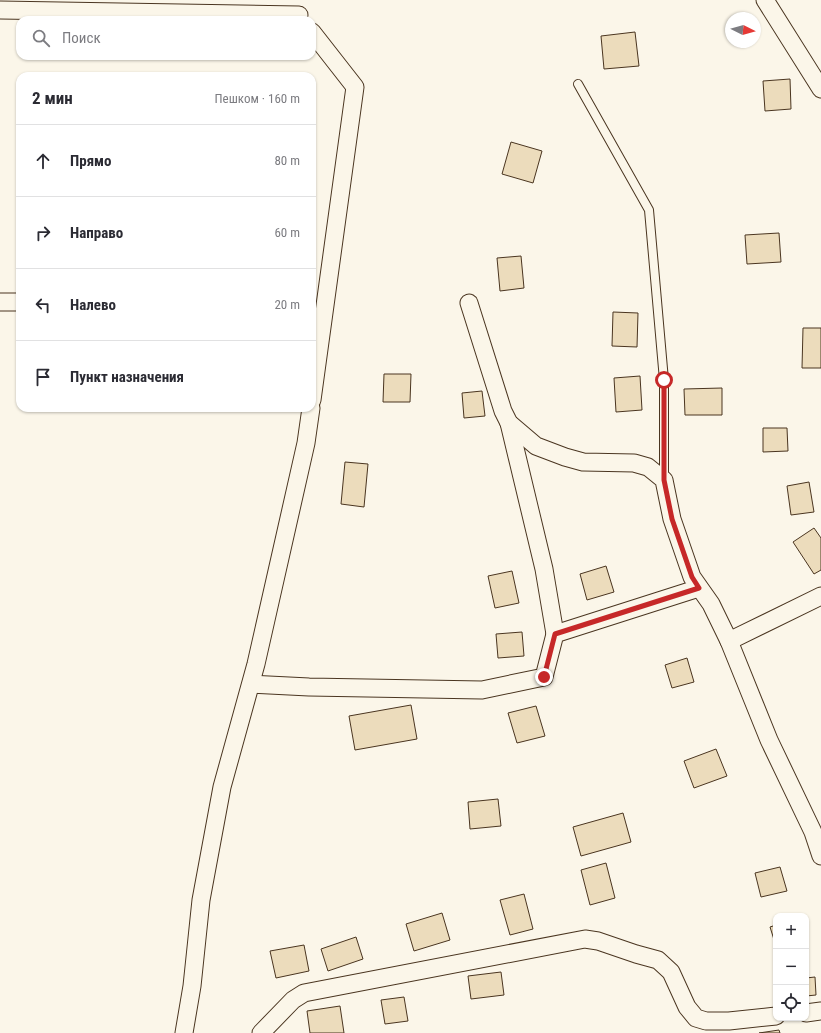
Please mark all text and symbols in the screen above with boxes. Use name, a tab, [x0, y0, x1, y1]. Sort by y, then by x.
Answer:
north arrow	[725, 12, 761, 48]
search box	[16, 16, 316, 60]
icon: search	[30, 27, 52, 49]
text: Поиск	[62, 29, 101, 47]
text: 2 мин	[32, 88, 73, 108]
text: Пешком · 160 m	[214, 91, 300, 106]
icon: ahead	[32, 150, 54, 172]
text: Прямо	[70, 152, 111, 170]
text: 80 m	[274, 153, 300, 168]
icon: right	[32, 222, 54, 244]
text: Направо	[70, 224, 123, 242]
text: 60 m	[274, 225, 300, 240]
icon: left	[32, 294, 54, 316]
text: Налево	[70, 296, 116, 314]
text: 20 m	[274, 297, 300, 312]
icon: arrive	[32, 366, 54, 388]
text: Пункт назначения	[70, 368, 184, 386]
route start	[655, 371, 673, 389]
route end	[535, 668, 553, 686]
map controls	[773, 913, 809, 1021]
button: +	[773, 913, 809, 949]
button: −	[773, 949, 809, 985]
button: locate	[773, 985, 809, 1021]

